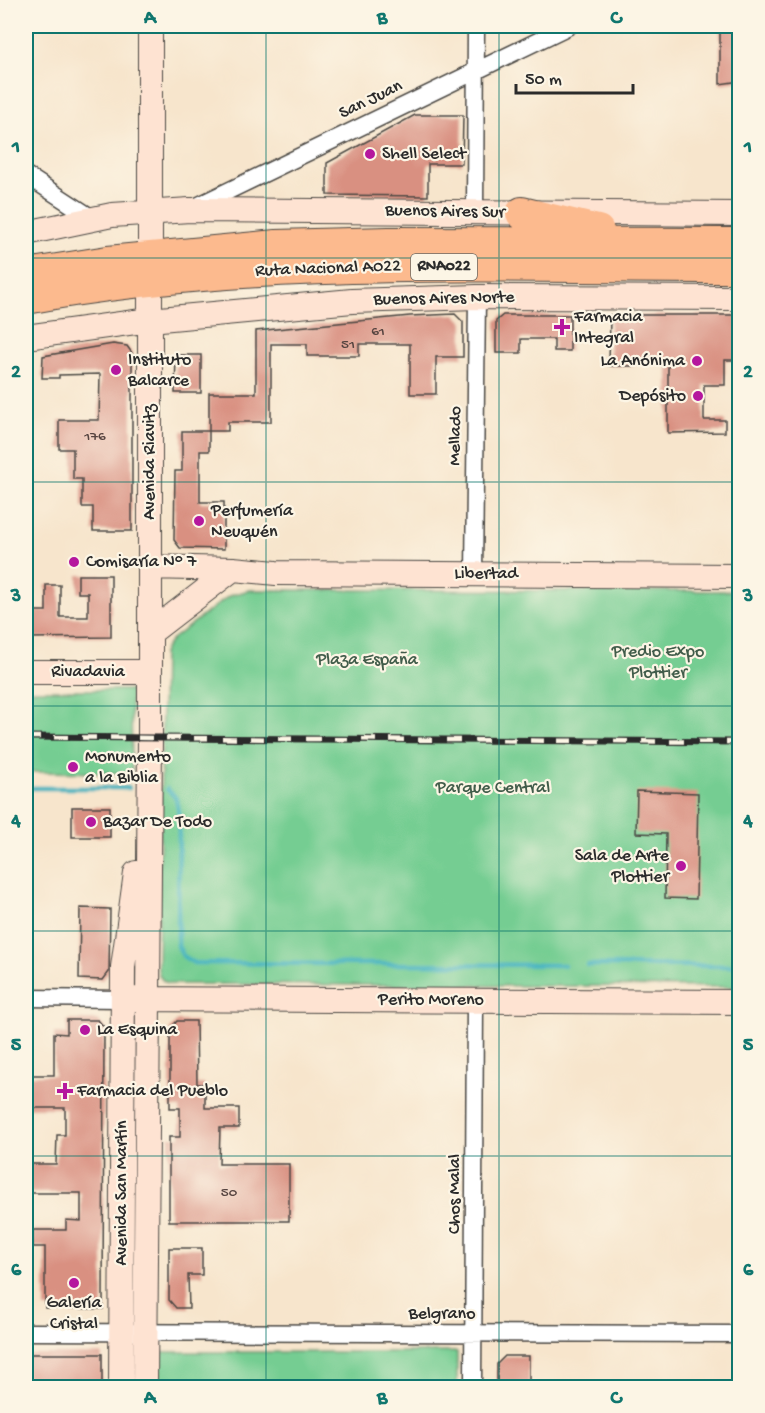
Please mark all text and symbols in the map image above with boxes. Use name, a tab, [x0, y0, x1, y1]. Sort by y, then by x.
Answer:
text: A	[143, 8, 158, 31]
text: B	[376, 8, 388, 31]
text: C	[610, 8, 624, 31]
scale bar	[516, 57, 633, 95]
text: 50 m	[525, 70, 562, 91]
street label: San Juan	[336, 76, 406, 124]
text: 1	[11, 137, 20, 160]
text: 1	[743, 137, 752, 160]
place label: Shell Select	[382, 144, 468, 165]
marker: Shell Select	[363, 147, 377, 161]
street label: Buenos Aires Sur	[384, 200, 507, 224]
road number: RNA022	[411, 254, 477, 280]
street label: Ruta Nacional A022	[255, 256, 401, 282]
street label: Buenos Aires Norte	[372, 287, 515, 311]
place label: Farmacia Integral	[573, 307, 643, 349]
marker: Farmacia Integral	[555, 320, 569, 334]
house number: 61	[371, 323, 385, 341]
house number: 51	[341, 336, 355, 354]
place label: Instituto Balcarce	[127, 350, 191, 392]
place label: La Anónima	[600, 351, 686, 372]
marker: La Anónima	[690, 354, 704, 368]
text: 2	[11, 362, 21, 385]
text: 2	[743, 362, 753, 385]
marker: Instituto Balcarce	[109, 363, 123, 377]
place label: Depósito	[619, 386, 686, 407]
marker: Depósito	[691, 389, 705, 403]
street label: Avenida Riavitz	[140, 403, 161, 520]
street label: Mellado	[445, 406, 467, 466]
house number: 176	[83, 428, 106, 446]
place label: Perfumería Neuquén	[210, 501, 294, 543]
marker: Perfumería Neuquén	[192, 514, 206, 528]
place label: Comisaría N° 7	[86, 552, 197, 573]
marker: Comisaría N° 7	[67, 555, 81, 569]
street label: Libertad	[454, 564, 519, 585]
text: 3	[10, 586, 21, 609]
text: 3	[742, 586, 753, 609]
park label: Predio Expo Plottier	[611, 642, 704, 684]
park label: Plaza España	[315, 650, 419, 671]
street label: Rivadavia	[51, 662, 126, 683]
place label: Monumento a la Biblia	[85, 747, 171, 789]
marker: Monumento a la Biblia	[66, 760, 80, 774]
park label: Parque Central	[435, 778, 550, 799]
text: 4	[10, 811, 21, 834]
text: 4	[742, 811, 753, 834]
place label: Bazar De Todo	[102, 812, 212, 833]
marker: Bazar De Todo	[84, 815, 98, 829]
place label: Sala de Arte Plottier	[575, 846, 671, 888]
marker: Sala de Arte Plottier	[674, 859, 688, 873]
street label: Perito Moreno	[377, 990, 484, 1011]
place label: La Esquina	[97, 1020, 178, 1041]
marker: La Esquina	[78, 1023, 92, 1037]
text: 5	[11, 1035, 22, 1058]
text: 5	[743, 1035, 754, 1058]
place label: Farmacia del Pueblo	[76, 1081, 228, 1102]
marker: Farmacia del Pueblo	[58, 1084, 72, 1098]
street label: Avenida San Martín	[112, 1120, 133, 1265]
street label: Chos Malal	[445, 1154, 466, 1234]
house number: 50	[221, 1184, 238, 1202]
text: 6	[11, 1260, 22, 1283]
text: 6	[743, 1260, 754, 1283]
marker: Galería Cristal	[67, 1276, 81, 1290]
place label: Galería Cristal	[47, 1293, 102, 1335]
street label: Belgrano	[408, 1304, 475, 1325]
text: A	[143, 1388, 158, 1411]
text: B	[376, 1388, 388, 1411]
text: C	[610, 1388, 624, 1411]

